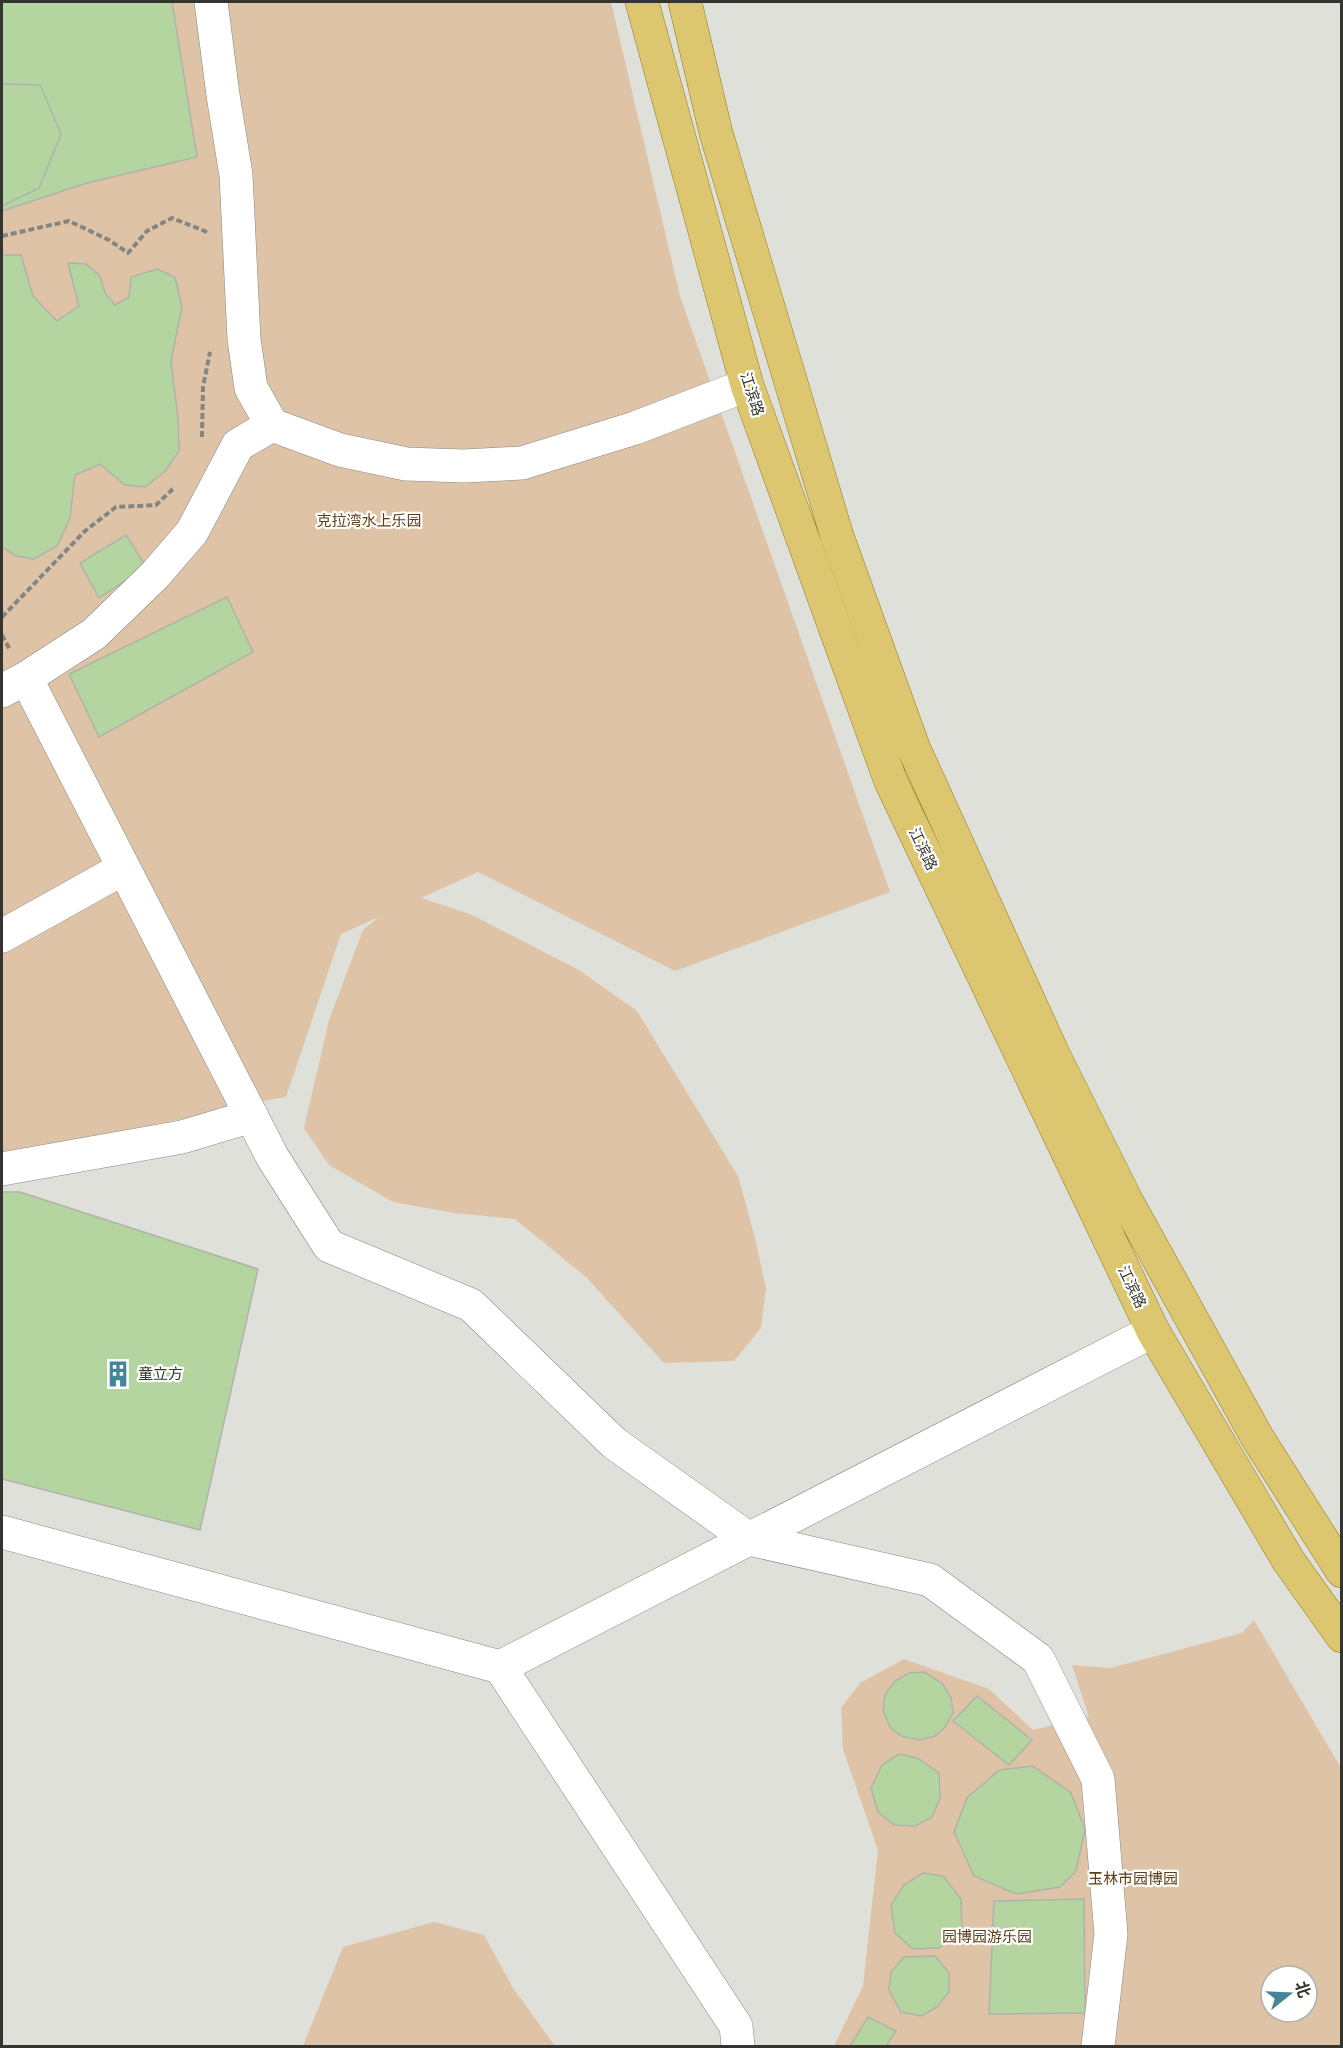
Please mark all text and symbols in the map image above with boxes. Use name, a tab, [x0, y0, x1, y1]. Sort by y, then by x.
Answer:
street label: 江滨路	[736, 370, 768, 418]
park label: 克拉湾水上乐园	[316, 512, 422, 530]
street label: 江滨路	[905, 825, 941, 873]
street label: 江滨路	[1114, 1263, 1150, 1311]
building icon: 童立方	[103, 1359, 133, 1389]
place label: 童立方	[138, 1365, 183, 1383]
park label: 玉林市园博园	[1088, 1870, 1178, 1888]
park label: 园博园游乐园	[942, 1928, 1032, 1946]
north arrow	[1259, 1964, 1319, 2024]
text: 北	[1291, 1979, 1314, 2000]

